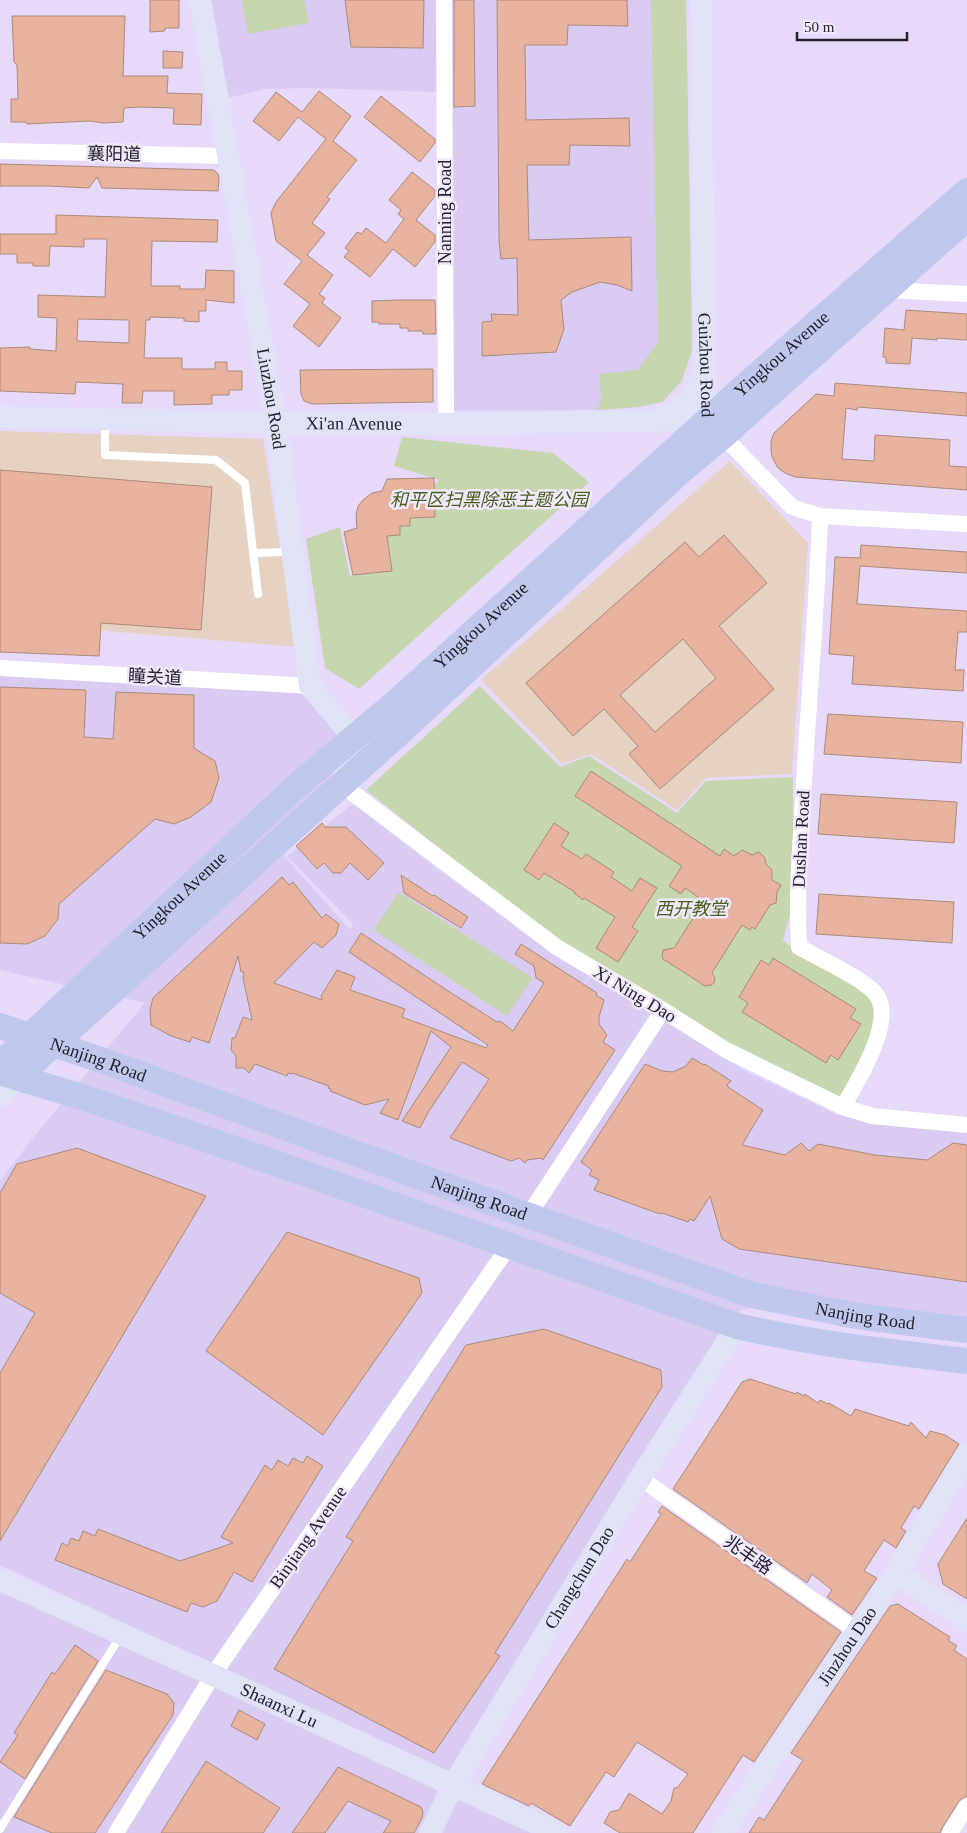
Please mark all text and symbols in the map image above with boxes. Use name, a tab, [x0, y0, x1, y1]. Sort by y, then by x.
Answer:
scale bar	[797, 10, 907, 42]
text: 50 m	[804, 19, 835, 35]
street label: 襄阳道	[87, 144, 141, 164]
street label: Nanning Road	[435, 160, 455, 264]
street label: Yingkou Avenue	[730, 307, 833, 401]
street label: Guizhou Road	[694, 312, 718, 418]
street label: Liuzhou Road	[253, 346, 289, 451]
street label: Xi'an Avenue	[306, 413, 402, 434]
park label: 和平区扫黑除恶主题公园	[390, 490, 591, 510]
street label: Yingkou Avenue	[430, 578, 532, 673]
street label: 瞳关道	[128, 666, 182, 688]
street label: Dushan Road	[788, 790, 814, 888]
street label: Yingkou Avenue	[129, 847, 230, 944]
park label: 西开教堂	[655, 899, 729, 919]
street label: Xi Ning Dao	[590, 961, 680, 1027]
street label: Nanjing Road	[48, 1034, 149, 1086]
street label: Nanjing Road	[428, 1172, 530, 1224]
street label: Nanjing Road	[814, 1298, 916, 1333]
street label: Binjiang Avenue	[265, 1482, 351, 1592]
street label: Changchun Dao	[540, 1523, 618, 1633]
street label: 兆丰路	[720, 1531, 776, 1579]
street label: Jinzhou Dao	[814, 1603, 881, 1689]
street label: Shaanxi Lu	[237, 1679, 321, 1732]

